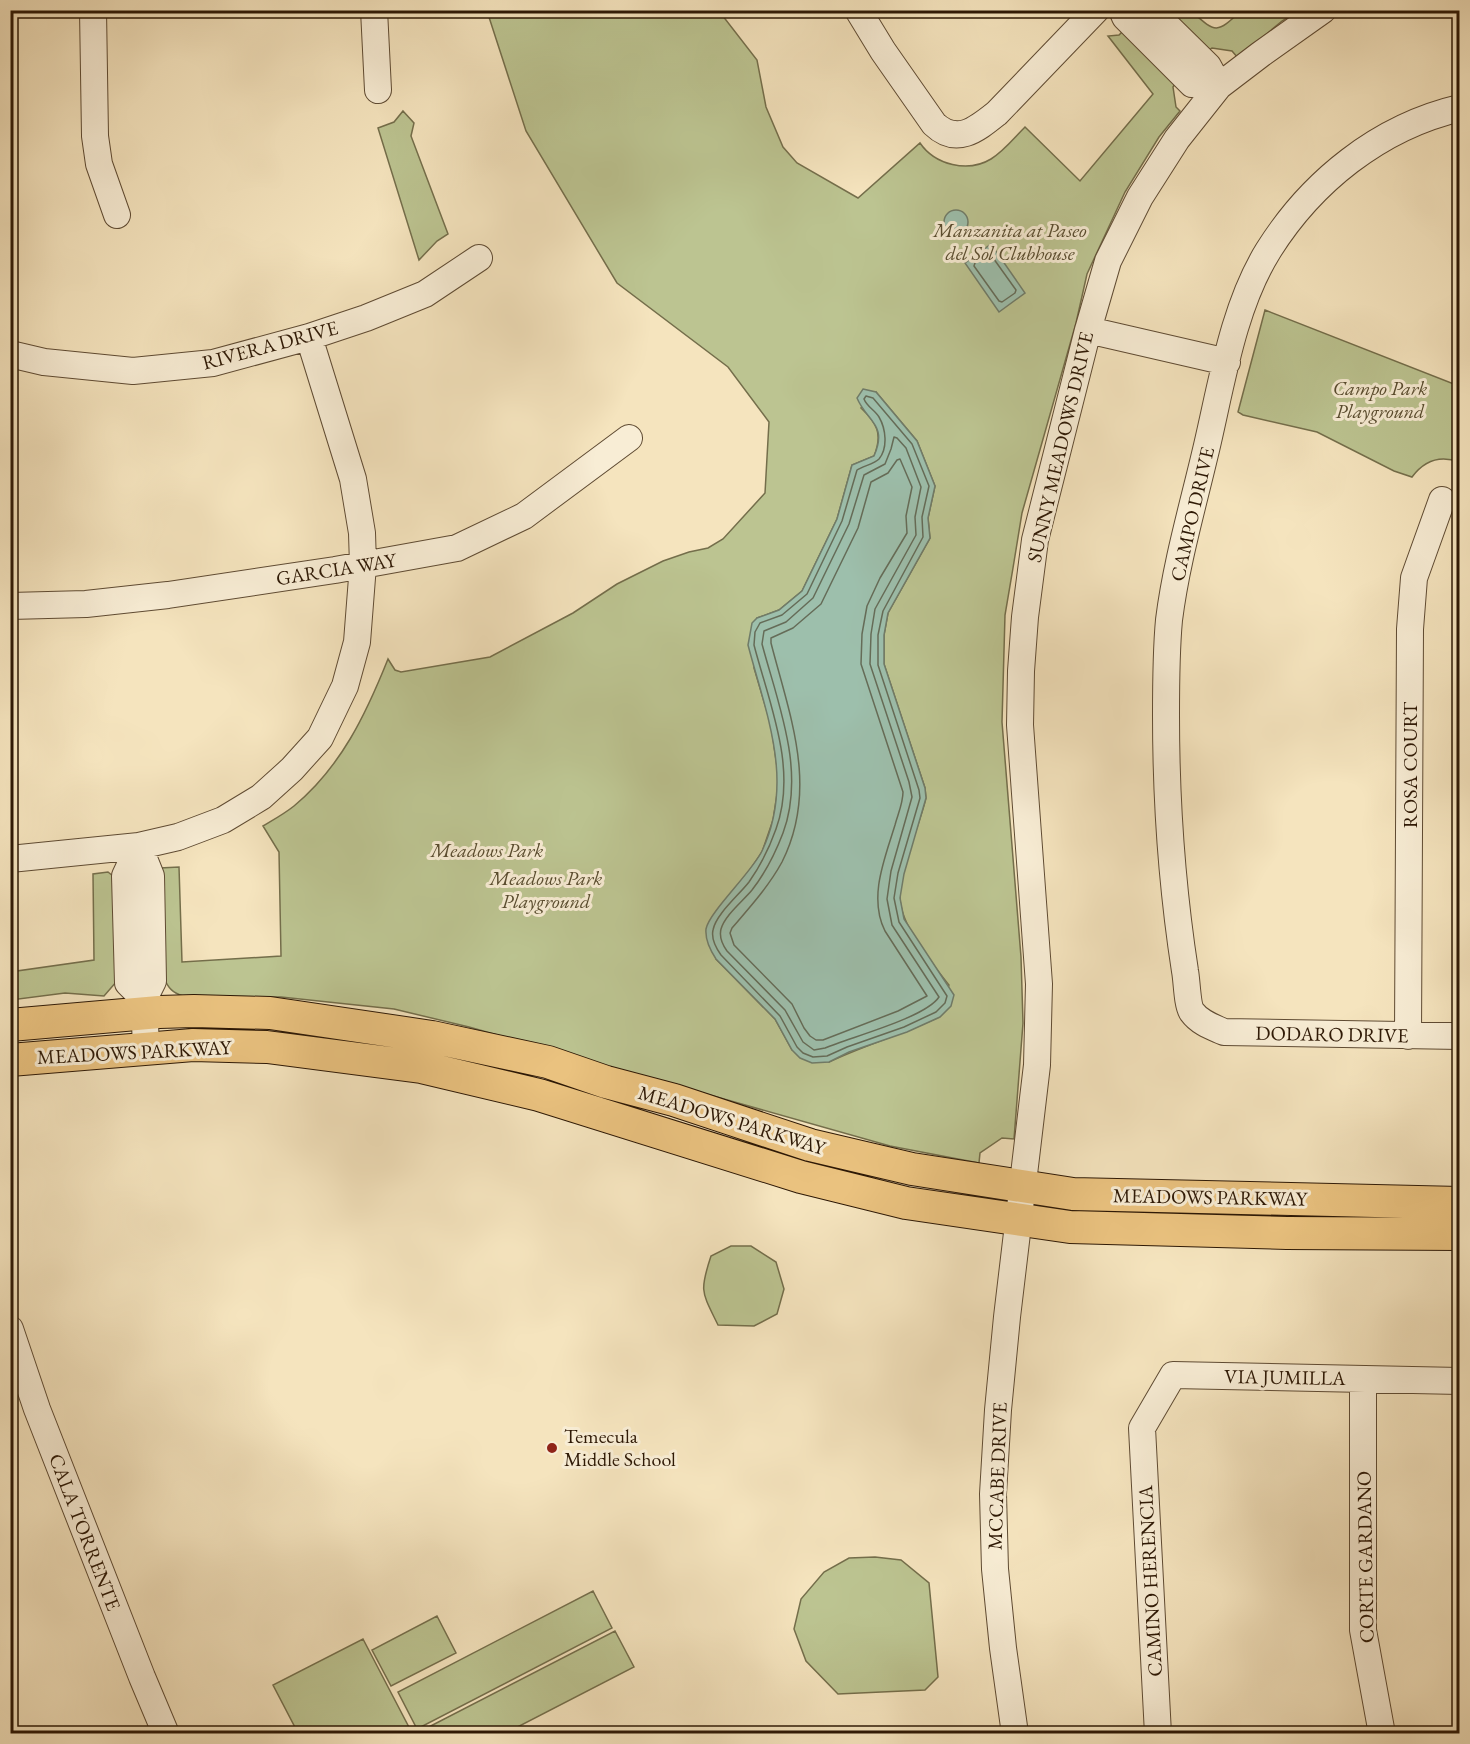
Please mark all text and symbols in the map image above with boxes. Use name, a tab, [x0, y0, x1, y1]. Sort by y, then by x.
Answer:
park label: Manzanita at Paseo del Sol Clubhouse	[932, 217, 1087, 266]
street label: RIVERA DRIVE	[199, 314, 341, 376]
street label: SUNNY MEADOWS DRIVE	[1021, 329, 1099, 565]
park label: Campo Park Playground	[1333, 375, 1427, 424]
street label: CAMPO DRIVE	[1164, 444, 1220, 584]
street label: GARCIA WAY	[274, 546, 399, 591]
street label: ROSA COURT	[1397, 701, 1423, 828]
park label: Meadows Park	[430, 837, 543, 863]
park label: Meadows Park Playground	[489, 865, 602, 914]
street label: DODARO DRIVE	[1255, 1020, 1409, 1048]
street label: MEADOWS PARKWAY	[36, 1034, 233, 1070]
street label: MEADOWS PARKWAY	[635, 1079, 830, 1161]
street label: MEADOWS PARKWAY	[1113, 1182, 1309, 1212]
street label: VIA JUMILLA	[1224, 1363, 1346, 1391]
street label: MCCABE DRIVE	[981, 1402, 1013, 1550]
place label: Temecula Middle School	[564, 1423, 676, 1472]
marker: Temecula Middle School	[545, 1441, 559, 1455]
street label: CALA TORRENTE	[43, 1450, 127, 1614]
street label: CORTE GARDANO	[1350, 1471, 1380, 1643]
street label: CAMINO HERENCIA	[1132, 1484, 1168, 1677]

